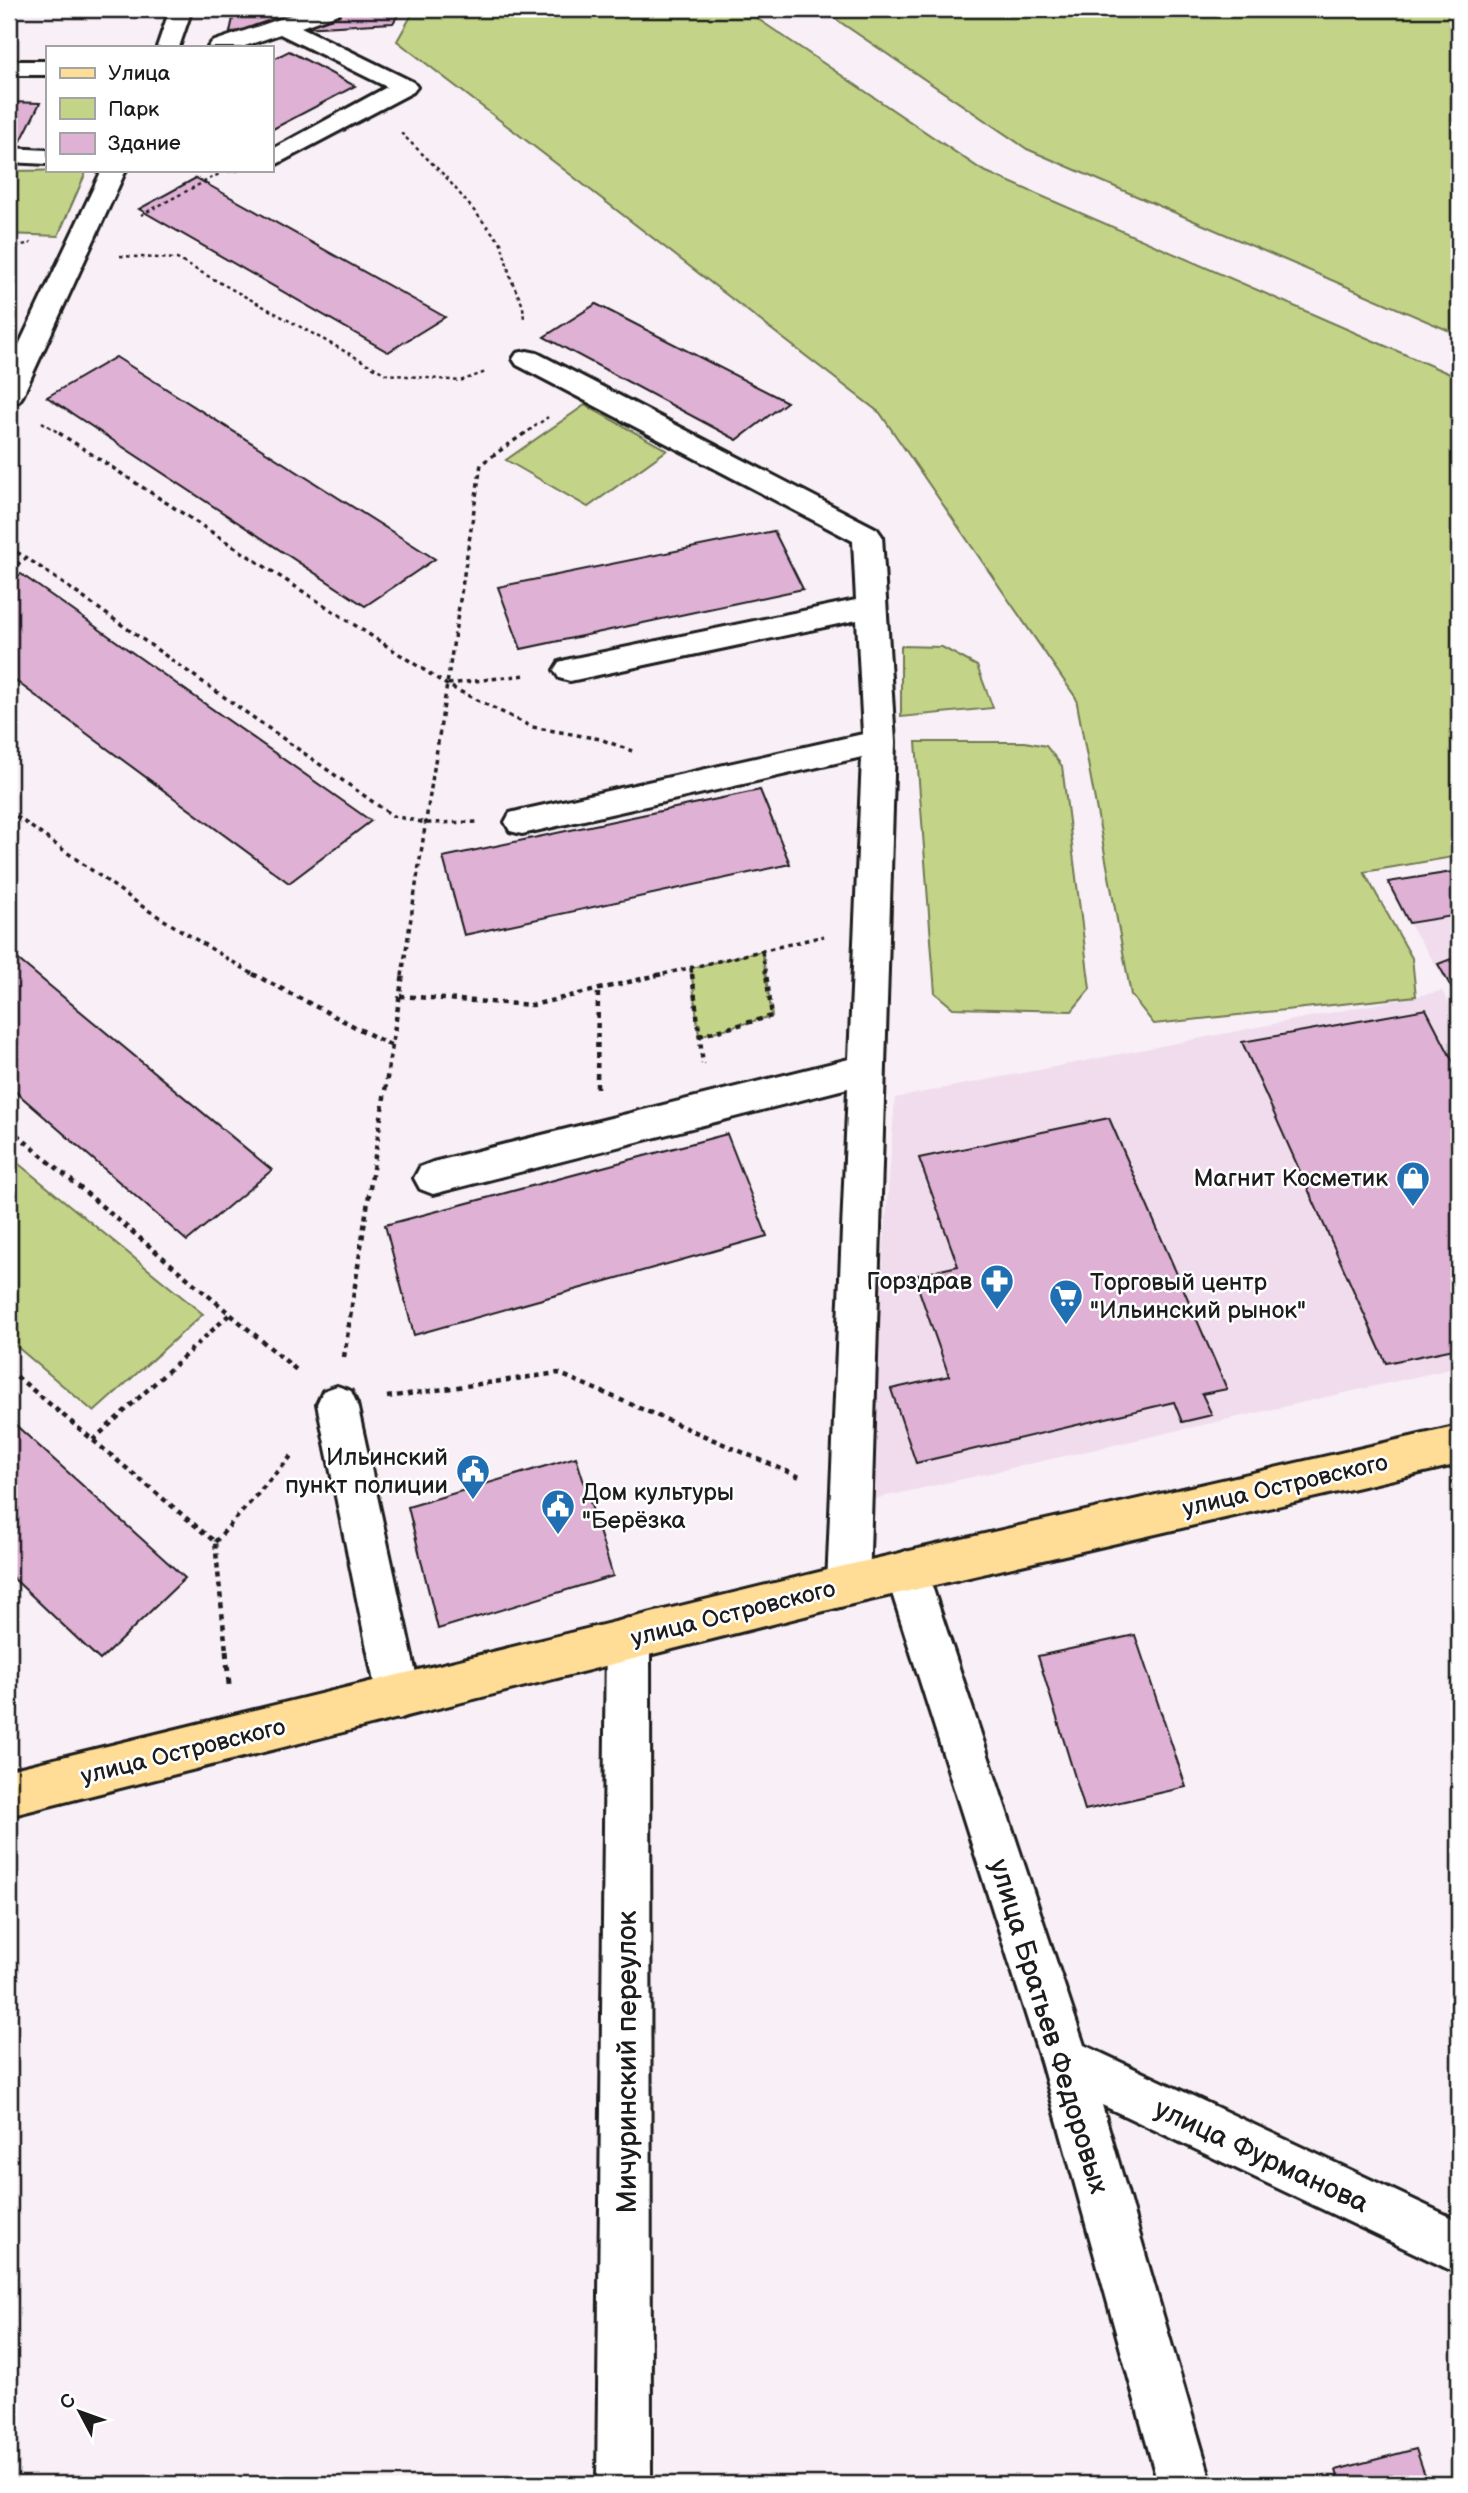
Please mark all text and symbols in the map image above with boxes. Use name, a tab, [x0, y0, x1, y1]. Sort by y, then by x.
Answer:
legend	[46, 46, 273, 172]
text: Улица	[108, 61, 171, 86]
text: Парк	[108, 97, 159, 122]
text: Здание	[108, 131, 181, 156]
shop icon: Магнит Косметик	[1394, 1159, 1432, 1208]
place label: Магнит Косметик	[1193, 1164, 1388, 1193]
pharmacy icon: Горздрав	[978, 1262, 1016, 1311]
place label: Горздрав	[867, 1267, 972, 1296]
place label: Торговый центр "Ильинский рынок"	[1090, 1268, 1306, 1325]
supermarket icon: Торговый центр "Ильинский рынок"	[1047, 1277, 1085, 1326]
place label: Ильинский пункт полиции	[285, 1443, 448, 1500]
street label: улица Островского	[1180, 1448, 1391, 1523]
public building icon: Ильинский пункт полиции	[454, 1452, 492, 1501]
place label: Дом культуры "Берёзка	[582, 1478, 734, 1535]
public building icon: Дом культуры "Берёзка	[539, 1487, 577, 1536]
street label: улица Островского	[628, 1574, 838, 1653]
street label: улица Островского	[78, 1712, 288, 1791]
street label: улица Братьев Федоровых	[982, 1855, 1115, 2198]
street label: Мичуринский переулок	[611, 1910, 644, 2214]
street label: улица Фурманова	[1149, 2092, 1374, 2221]
north arrow	[46, 2378, 116, 2448]
text: С	[55, 2389, 81, 2414]

